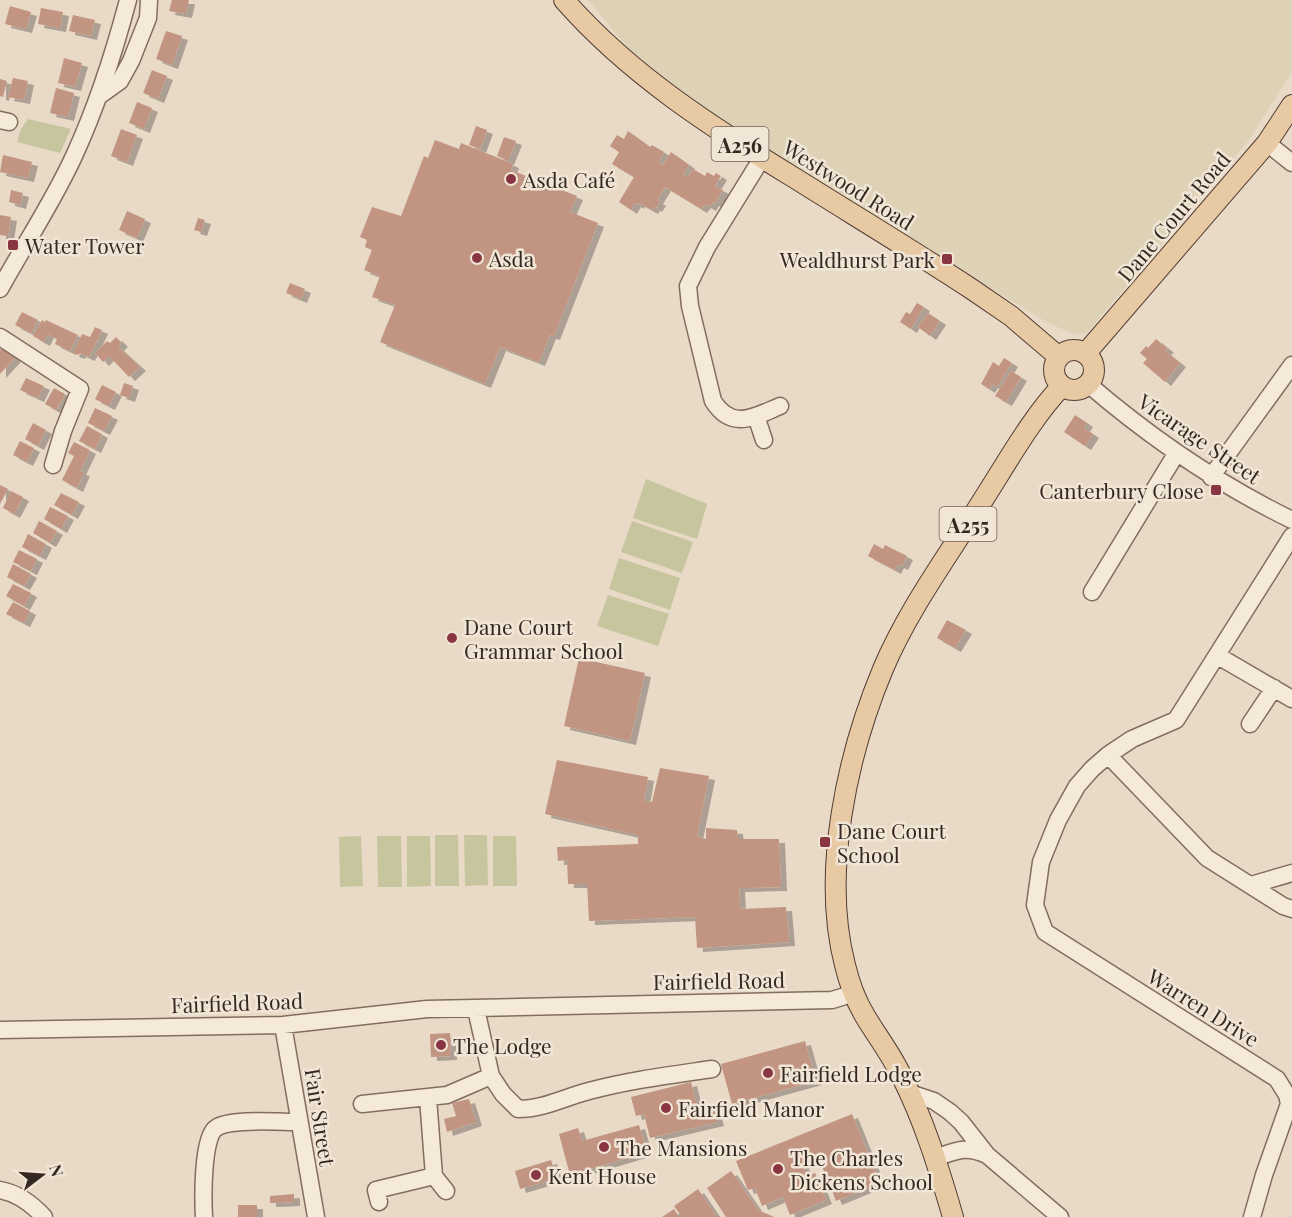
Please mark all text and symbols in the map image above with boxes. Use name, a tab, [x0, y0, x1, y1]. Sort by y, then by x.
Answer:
road number: A256	[712, 127, 768, 161]
street label: Westwood Road	[777, 132, 920, 235]
street label: Dane Court Road	[1110, 145, 1236, 287]
place label: Asda Café	[522, 165, 615, 193]
marker: Asda Café	[504, 172, 518, 186]
place label: Water Tower	[24, 231, 145, 259]
marker: Water Tower	[6, 238, 20, 252]
place label: Asda	[488, 244, 535, 272]
place label: Wealdhurst Park	[779, 245, 935, 273]
marker: Asda	[470, 251, 484, 265]
marker: Wealdhurst Park	[940, 252, 954, 266]
street label: Vicarage Street	[1132, 386, 1267, 490]
place label: Canterbury Close	[1039, 476, 1204, 504]
marker: Canterbury Close	[1209, 483, 1223, 497]
road number: A255	[940, 507, 996, 541]
place label: Dane Court Grammar School	[464, 612, 623, 664]
marker: Dane Court Grammar School	[445, 631, 459, 645]
place label: Dane Court School	[837, 816, 946, 868]
marker: Dane Court School	[818, 835, 832, 849]
street label: Warren Drive	[1142, 961, 1265, 1052]
street label: Fairfield Road	[653, 965, 785, 995]
street label: Fairfield Road	[170, 986, 304, 1018]
place label: The Lodge	[453, 1031, 552, 1059]
marker: The Lodge	[434, 1038, 448, 1052]
place label: Fairfield Lodge	[780, 1059, 922, 1087]
street label: Fair Street	[299, 1066, 343, 1169]
marker: Fairfield Lodge	[761, 1066, 775, 1080]
place label: Fairfield Manor	[678, 1094, 825, 1122]
marker: Fairfield Manor	[659, 1101, 673, 1115]
place label: The Mansions	[616, 1133, 747, 1161]
marker: The Mansions	[597, 1140, 611, 1154]
place label: The Charles Dickens School	[790, 1143, 933, 1195]
north arrow	[12, 1145, 72, 1205]
place label: Kent House	[548, 1161, 656, 1189]
text: N	[45, 1162, 69, 1179]
marker: The Charles Dickens School	[771, 1162, 785, 1176]
marker: Kent House	[529, 1168, 543, 1182]

